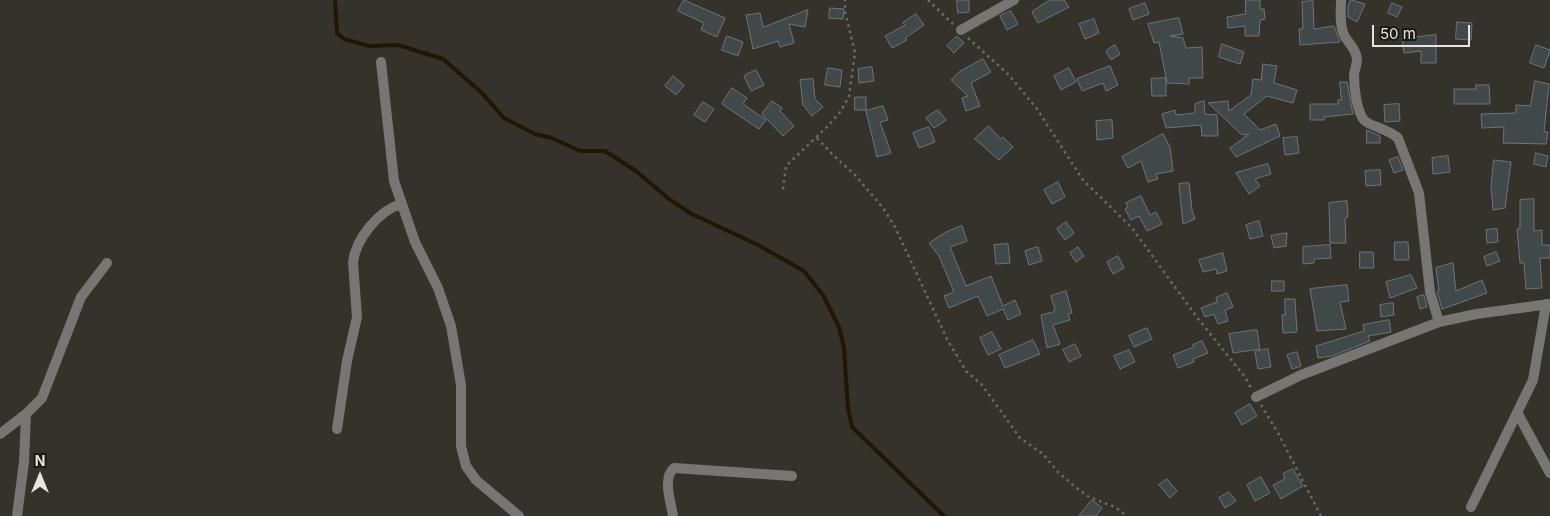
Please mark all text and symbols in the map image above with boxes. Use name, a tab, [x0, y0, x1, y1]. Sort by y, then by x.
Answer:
scale bar	[1375, 15, 1472, 47]
text: 50 m	[1380, 24, 1416, 43]
north arrow	[15, 451, 65, 501]
text: N	[35, 452, 45, 469]

